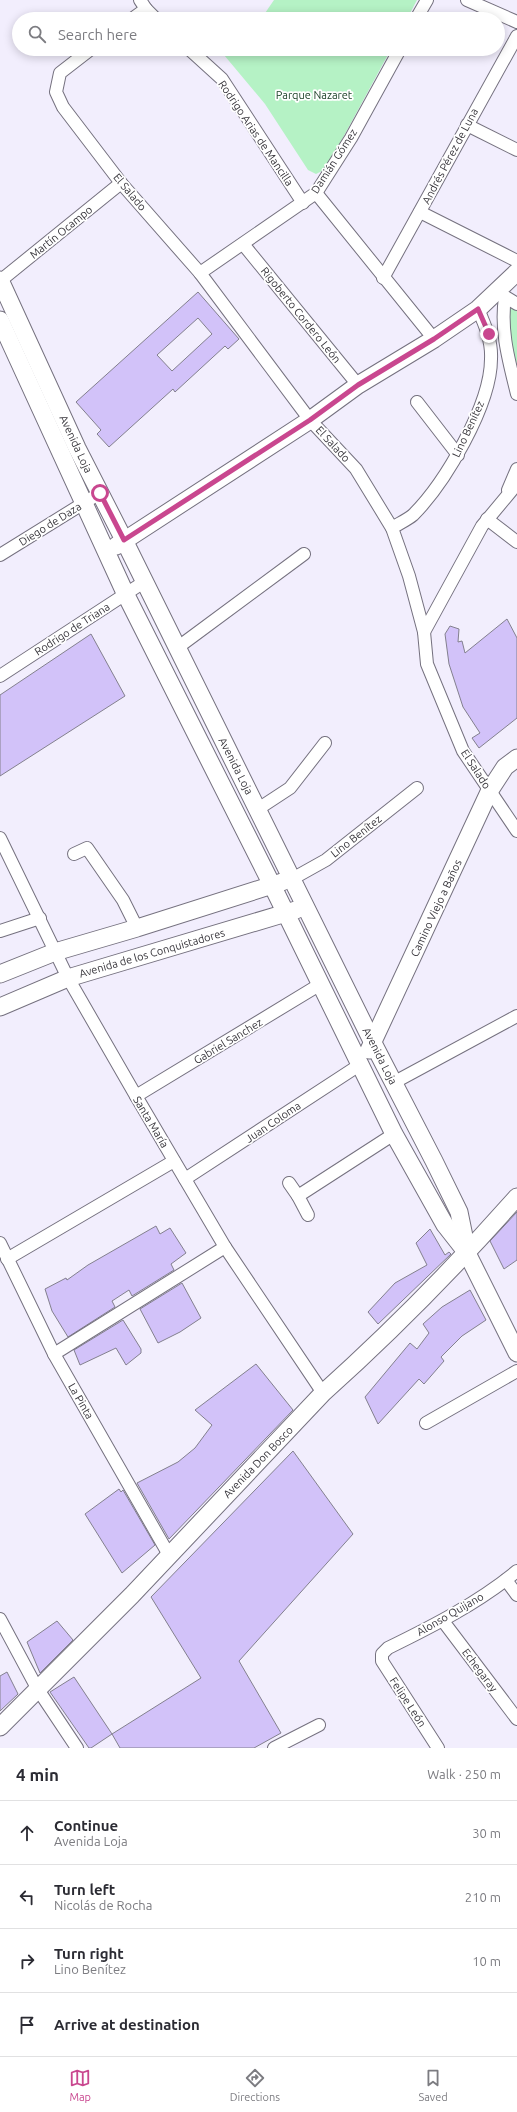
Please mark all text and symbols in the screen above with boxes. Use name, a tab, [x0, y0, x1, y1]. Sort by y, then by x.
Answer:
search box	[12, 12, 505, 56]
icon: search	[26, 23, 48, 45]
text: Search here	[58, 26, 137, 43]
street label: Rodrigo Arias de Mancilla	[216, 78, 296, 188]
park label: Parque Nazaret	[276, 89, 353, 101]
street label: Andrés Pérez de Luna	[420, 106, 480, 206]
street label: Damián Gómez	[309, 127, 359, 195]
street label: El Salado	[111, 171, 149, 213]
street label: Martín Ocampo	[27, 203, 95, 261]
street label: Rigoberto Cordero León	[259, 265, 343, 365]
route end	[480, 325, 498, 343]
street label: Lino Benítez	[450, 399, 486, 459]
street label: Avenida Loja	[57, 413, 95, 475]
street label: El Salado	[313, 424, 353, 464]
route start	[91, 484, 109, 502]
street label: Diego de Daza	[17, 500, 83, 548]
street label: Rodrigo de Triana	[32, 600, 112, 658]
street label: Avenida Loja	[216, 735, 256, 797]
street label: El Salado	[459, 747, 493, 791]
street label: Lino Benítez	[328, 813, 384, 859]
street label: Camino Viejo a Baños	[408, 857, 464, 958]
street label: Avenida de los Conquistadores	[78, 926, 226, 980]
street label: Gabriel Sanchez	[192, 1016, 264, 1066]
street label: Avenida Loja	[360, 1025, 400, 1087]
street label: Santa María	[131, 1094, 171, 1150]
street label: Juan Coloma	[243, 1099, 303, 1145]
street label: La Pinta	[66, 1381, 96, 1421]
street label: Avenida Don Bosco	[221, 1424, 295, 1500]
street label: Alonso Quijano	[415, 1590, 485, 1638]
street label: Echegaray	[460, 1646, 500, 1694]
street label: Felipe León	[387, 1675, 429, 1729]
text: 4 min	[16, 1765, 59, 1784]
text: Walk · 250 m	[427, 1767, 501, 1781]
text: Continue	[54, 1817, 118, 1834]
icon: ahead	[16, 1822, 38, 1844]
text: 30 m	[472, 1826, 501, 1840]
text: Avenida Loja	[54, 1834, 128, 1848]
text: Turn left	[54, 1881, 115, 1898]
icon: left	[16, 1886, 38, 1908]
text: 210 m	[465, 1890, 501, 1904]
text: Nicolás de Rocha	[54, 1898, 152, 1912]
text: Turn right	[54, 1945, 124, 1962]
icon: right	[16, 1950, 38, 1972]
text: 10 m	[472, 1954, 501, 1968]
text: Lino Benítez	[54, 1962, 126, 1976]
icon: arrive	[16, 2014, 38, 2036]
text: Arrive at destination	[54, 2016, 200, 2033]
tab: Map	[69, 2067, 91, 2103]
tab: Directions	[230, 2067, 280, 2103]
tab: Saved	[418, 2067, 448, 2103]

